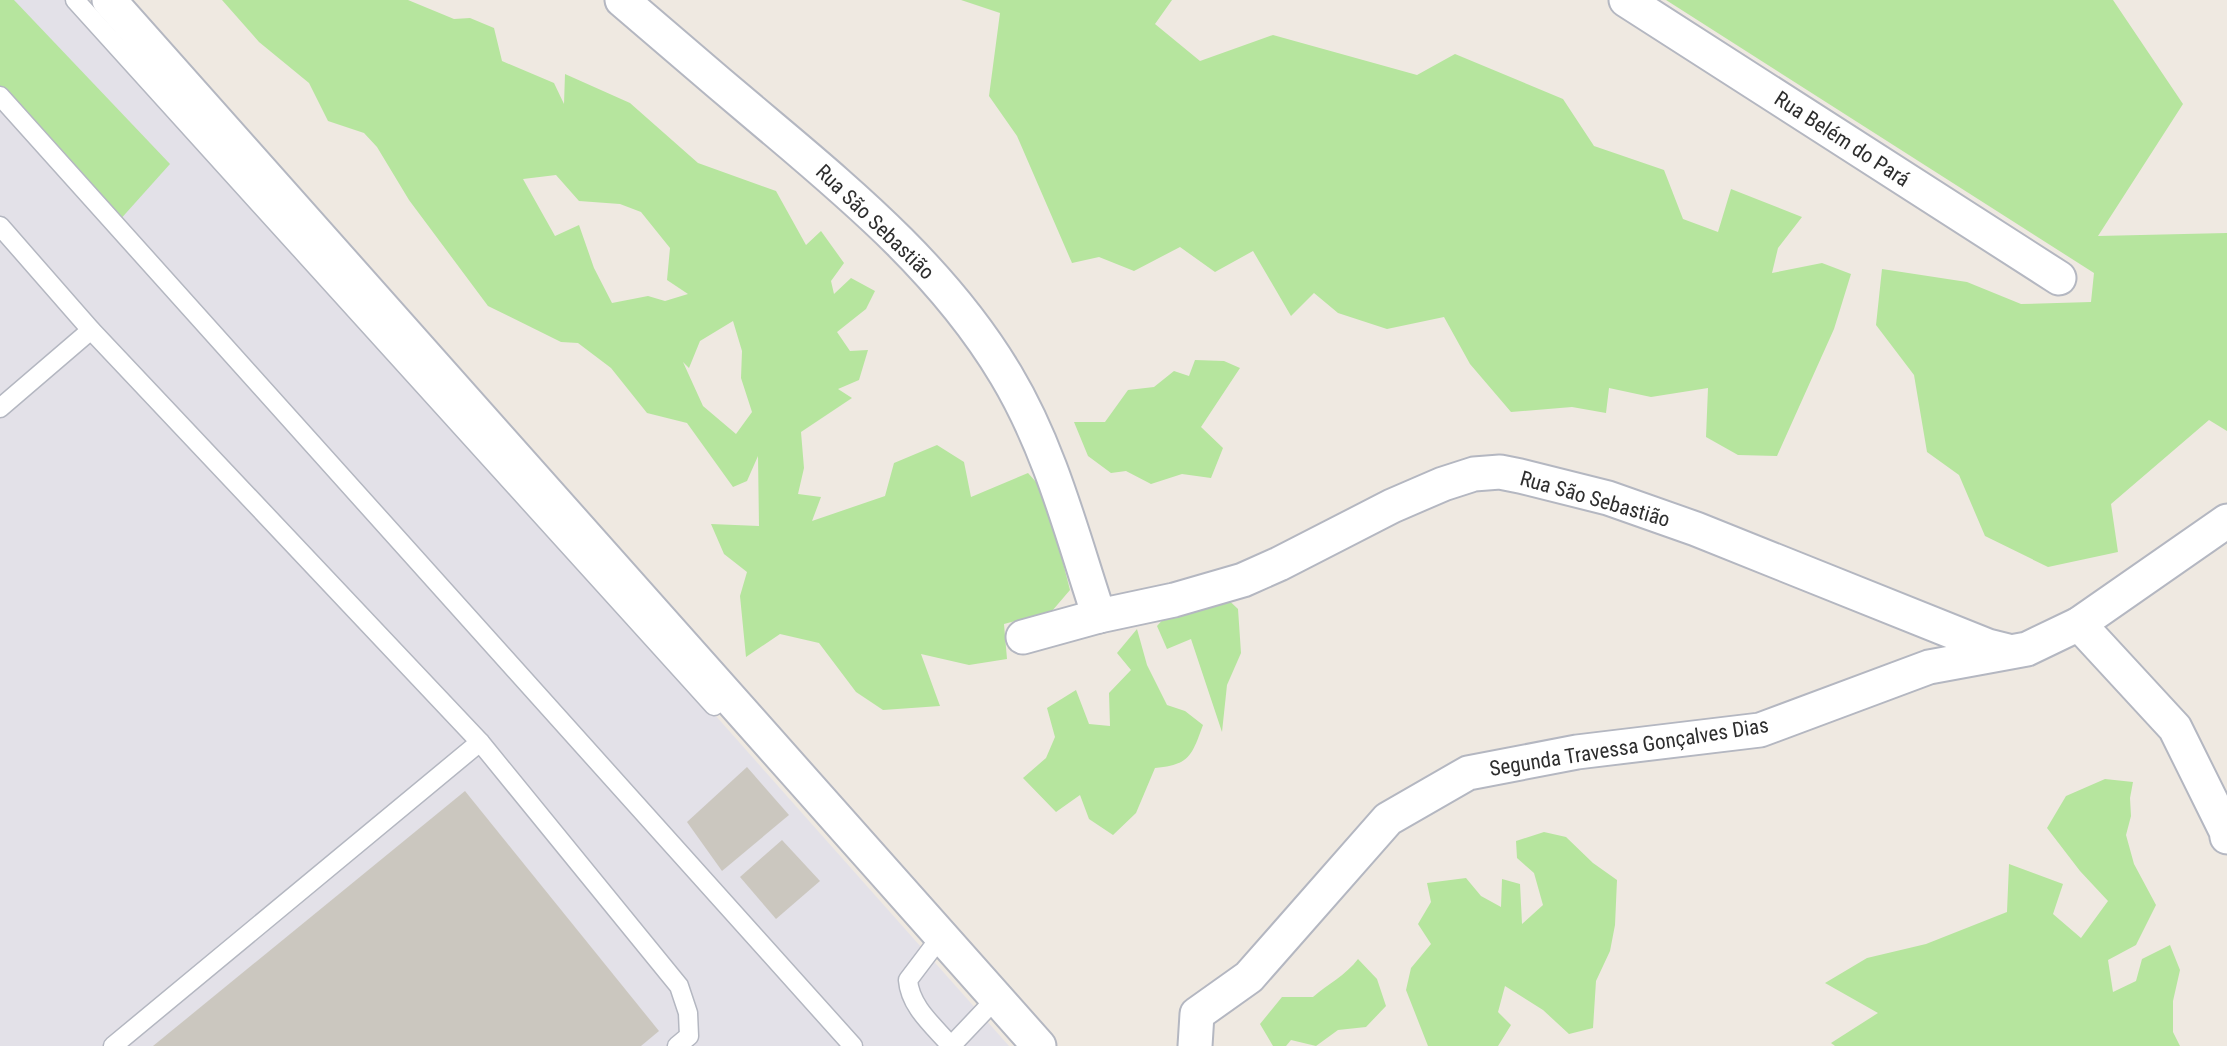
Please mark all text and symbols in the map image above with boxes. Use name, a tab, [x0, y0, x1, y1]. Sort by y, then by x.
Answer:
street label: Rua Belém do Pará	[1770, 86, 1914, 192]
street label: Rua São Sebastião	[811, 160, 939, 284]
street label: Rua São Sebastião	[1517, 466, 1673, 532]
street label: Segunda Travessa Gonçalves Dias	[1488, 713, 1770, 781]

